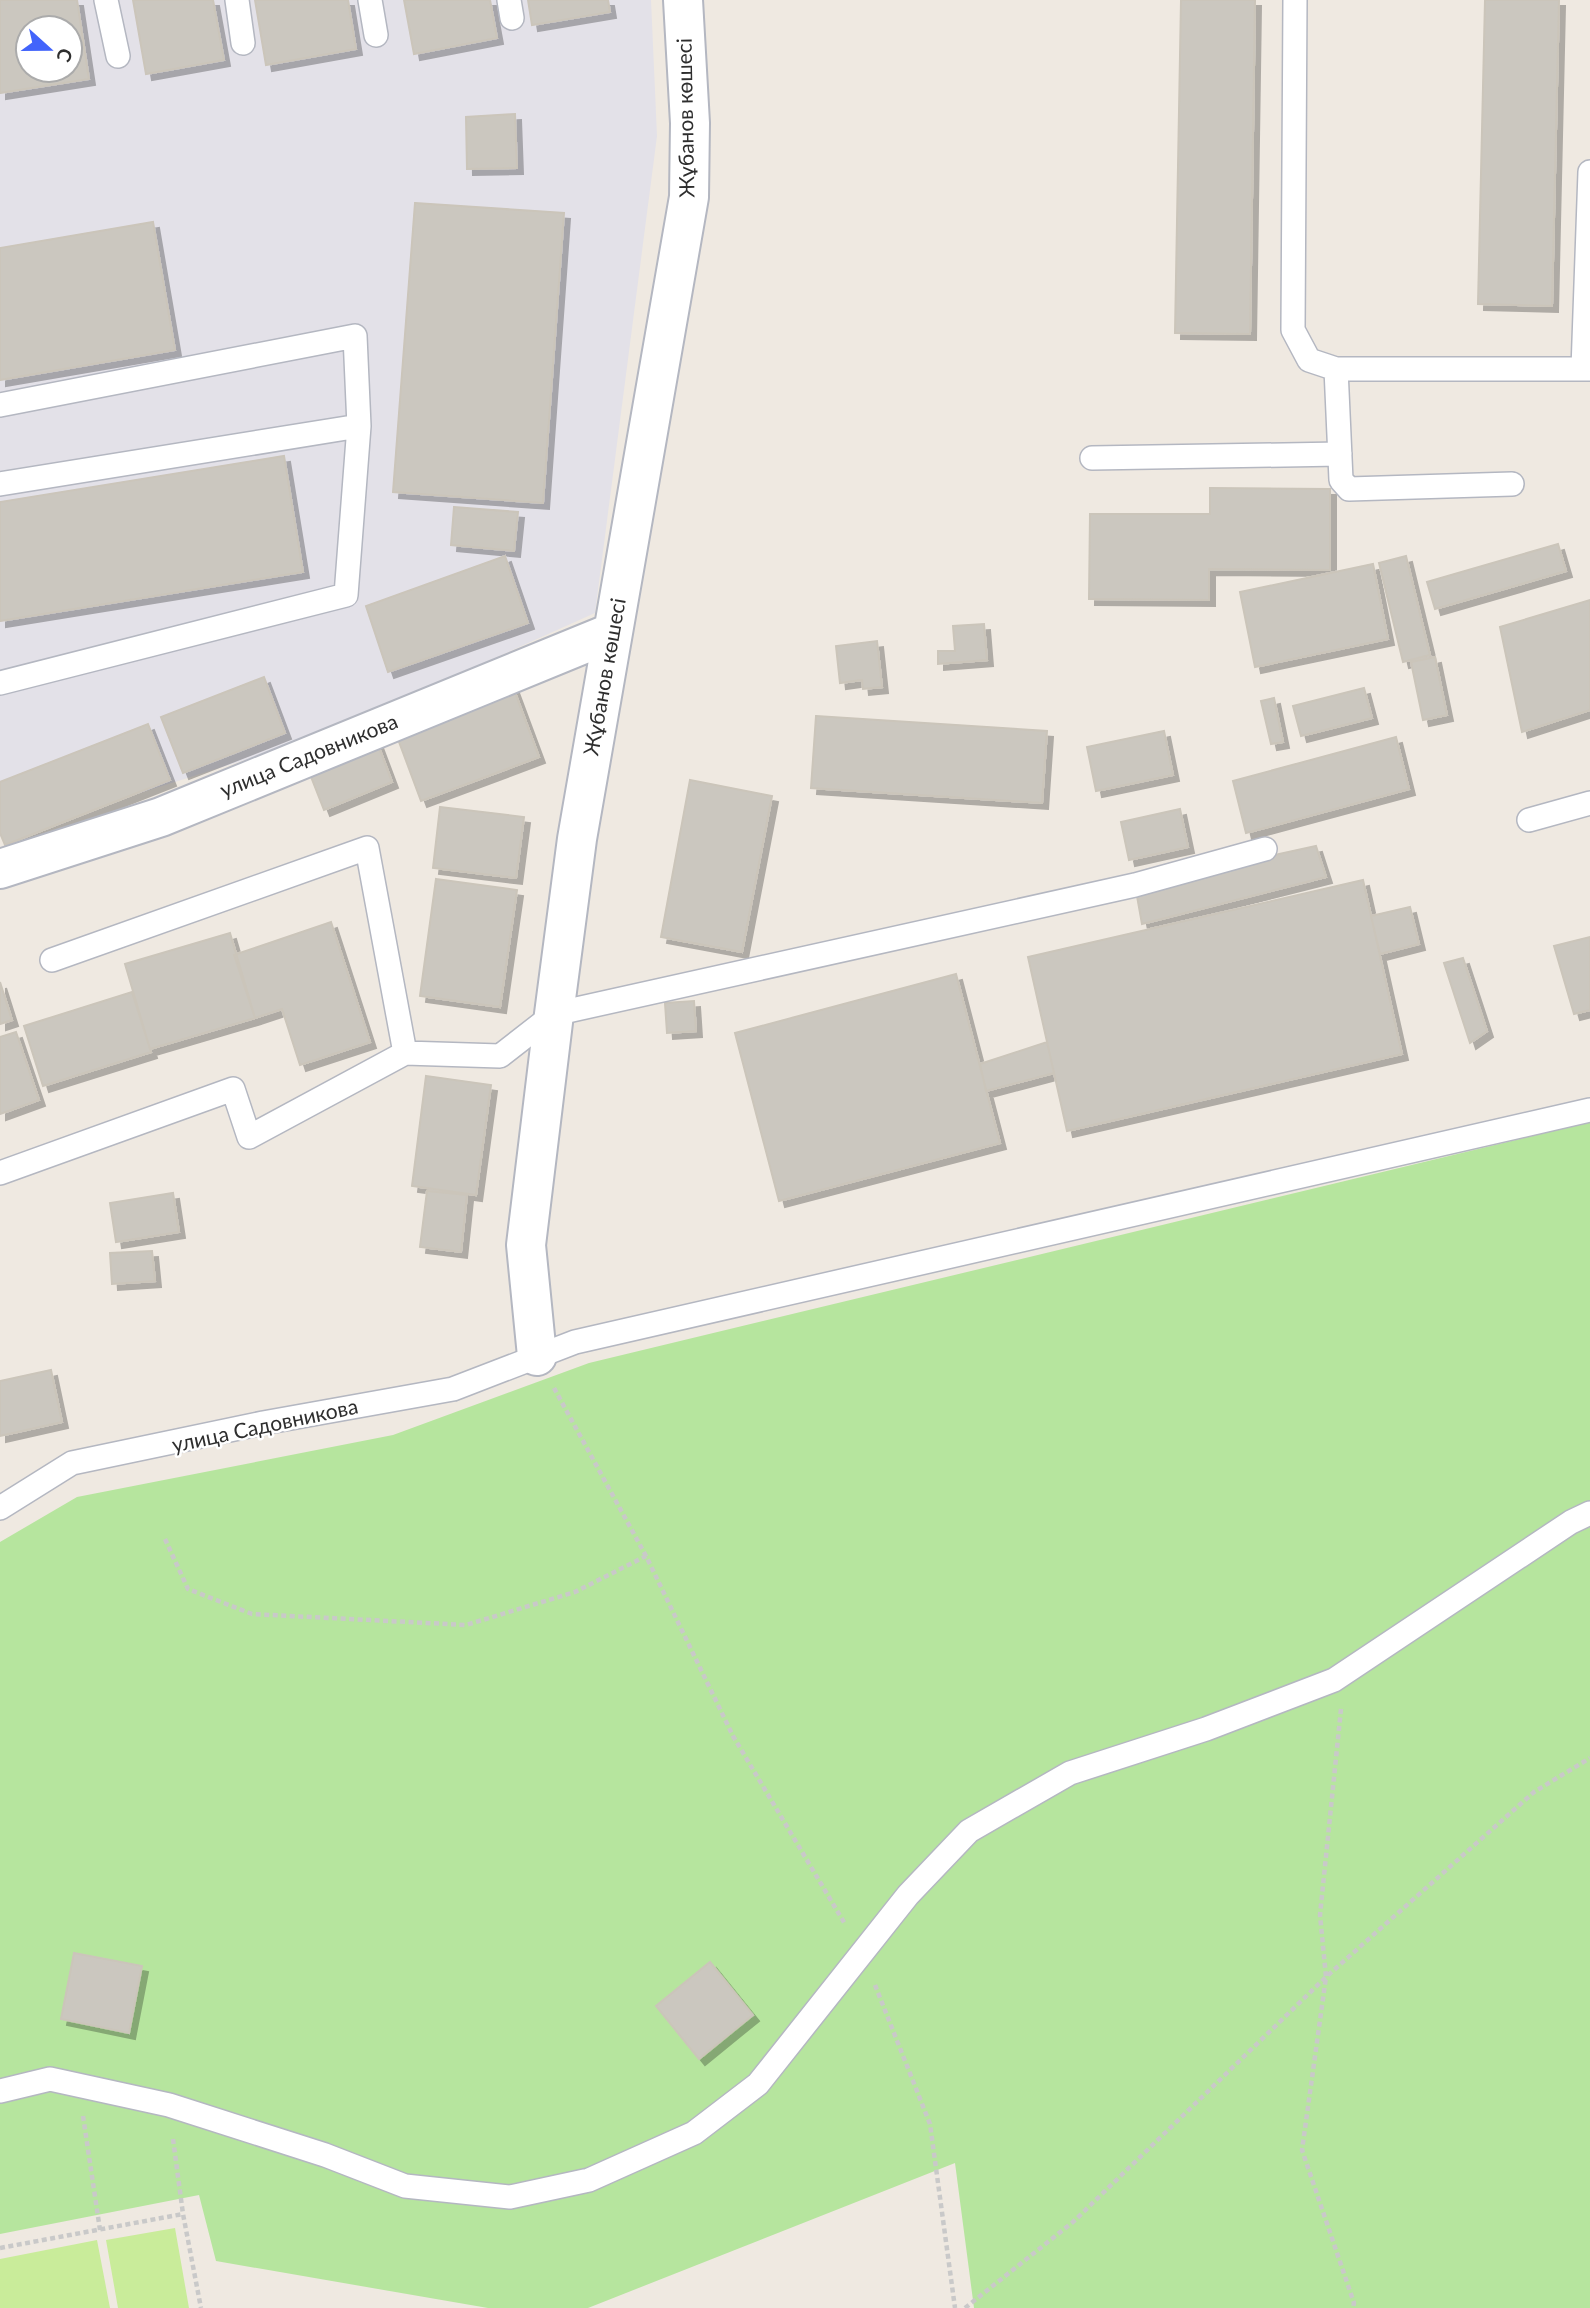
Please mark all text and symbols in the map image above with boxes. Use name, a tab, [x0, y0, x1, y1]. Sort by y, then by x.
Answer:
north arrow	[14, 14, 84, 84]
street label: Жұбанов көшесі	[671, 38, 698, 198]
text: С	[52, 45, 78, 66]
street label: Жұбанов көшесі	[577, 596, 630, 758]
street label: улица Садовникова	[216, 708, 401, 802]
street label: улица Садовникова	[169, 1393, 360, 1456]

